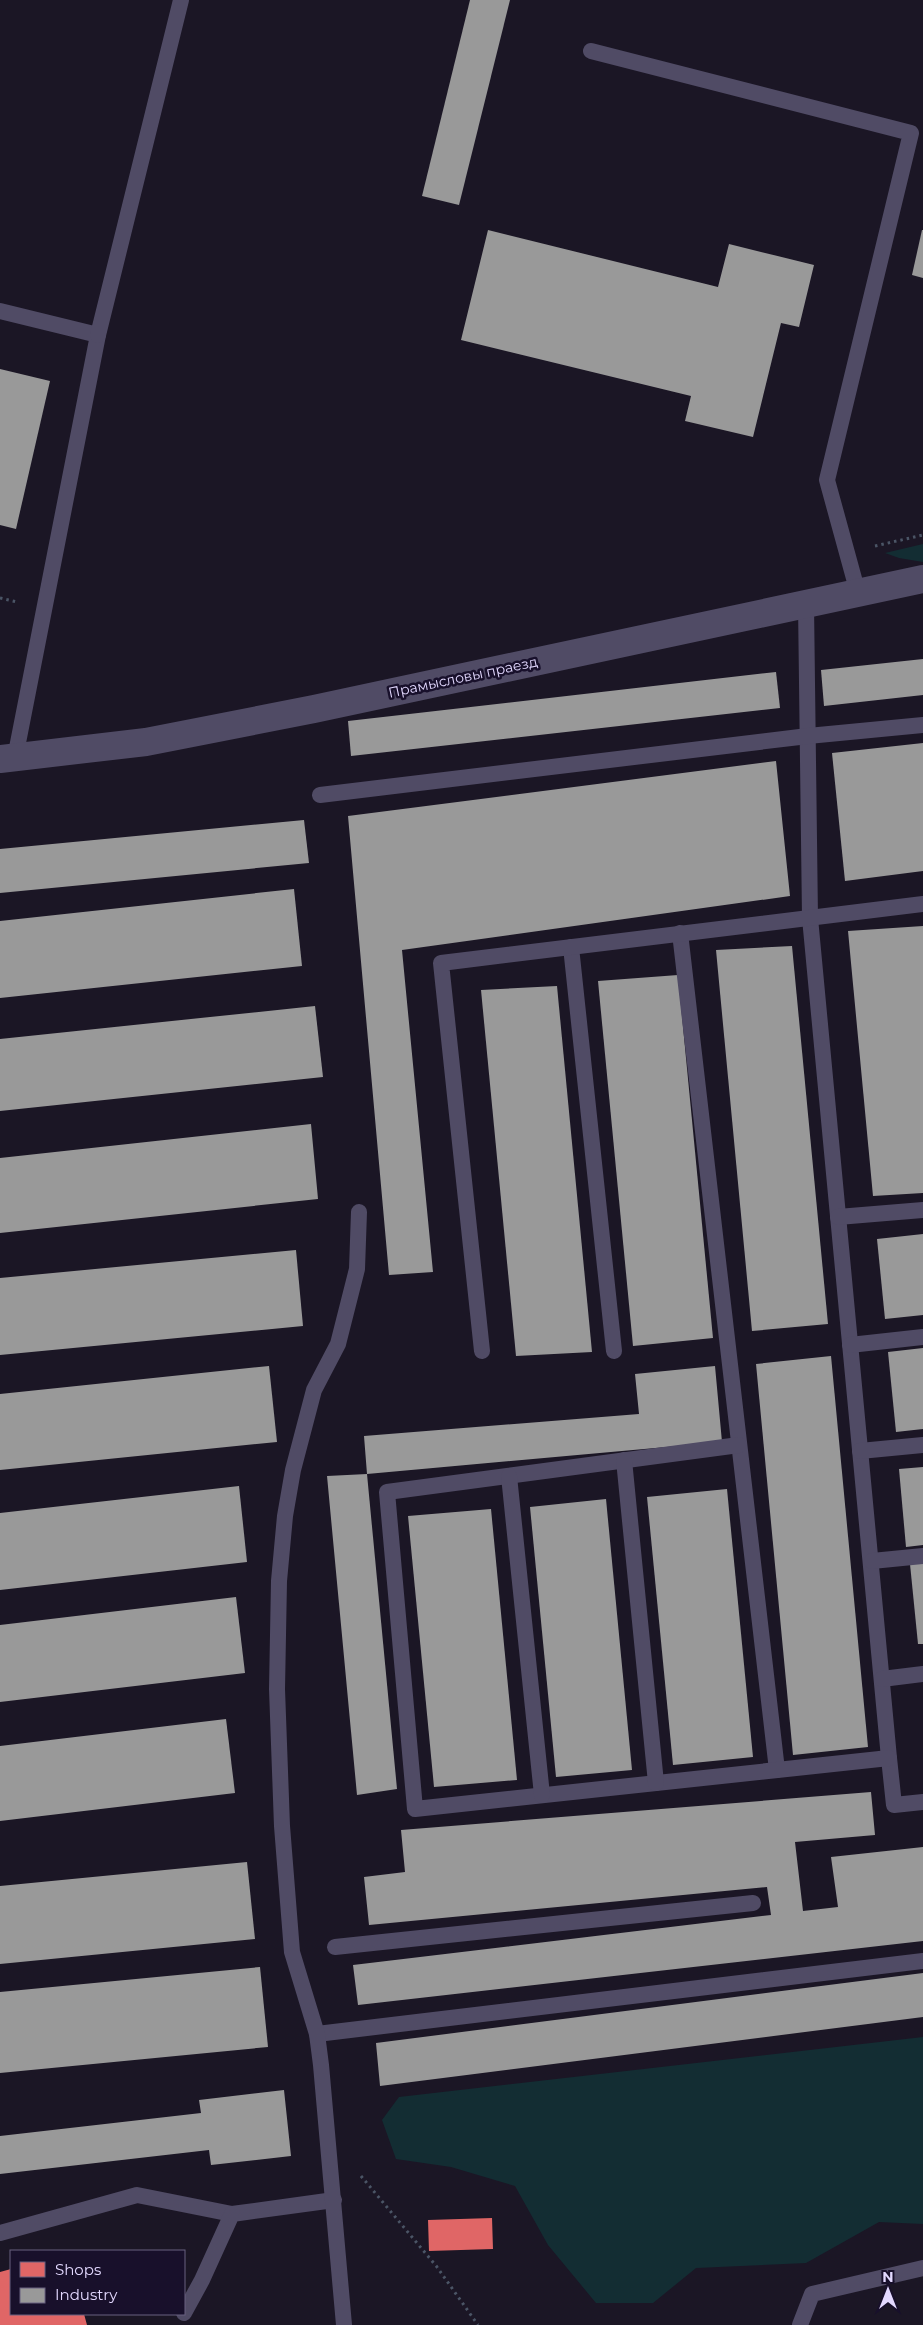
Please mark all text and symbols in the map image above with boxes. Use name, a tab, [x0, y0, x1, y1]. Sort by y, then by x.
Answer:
street label: Прамысловы праезд	[387, 652, 539, 702]
legend	[10, 2250, 185, 2315]
text: Shops	[55, 2260, 101, 2279]
north arrow	[863, 2265, 913, 2315]
text: N	[882, 2268, 894, 2286]
text: Industry	[55, 2285, 118, 2304]

